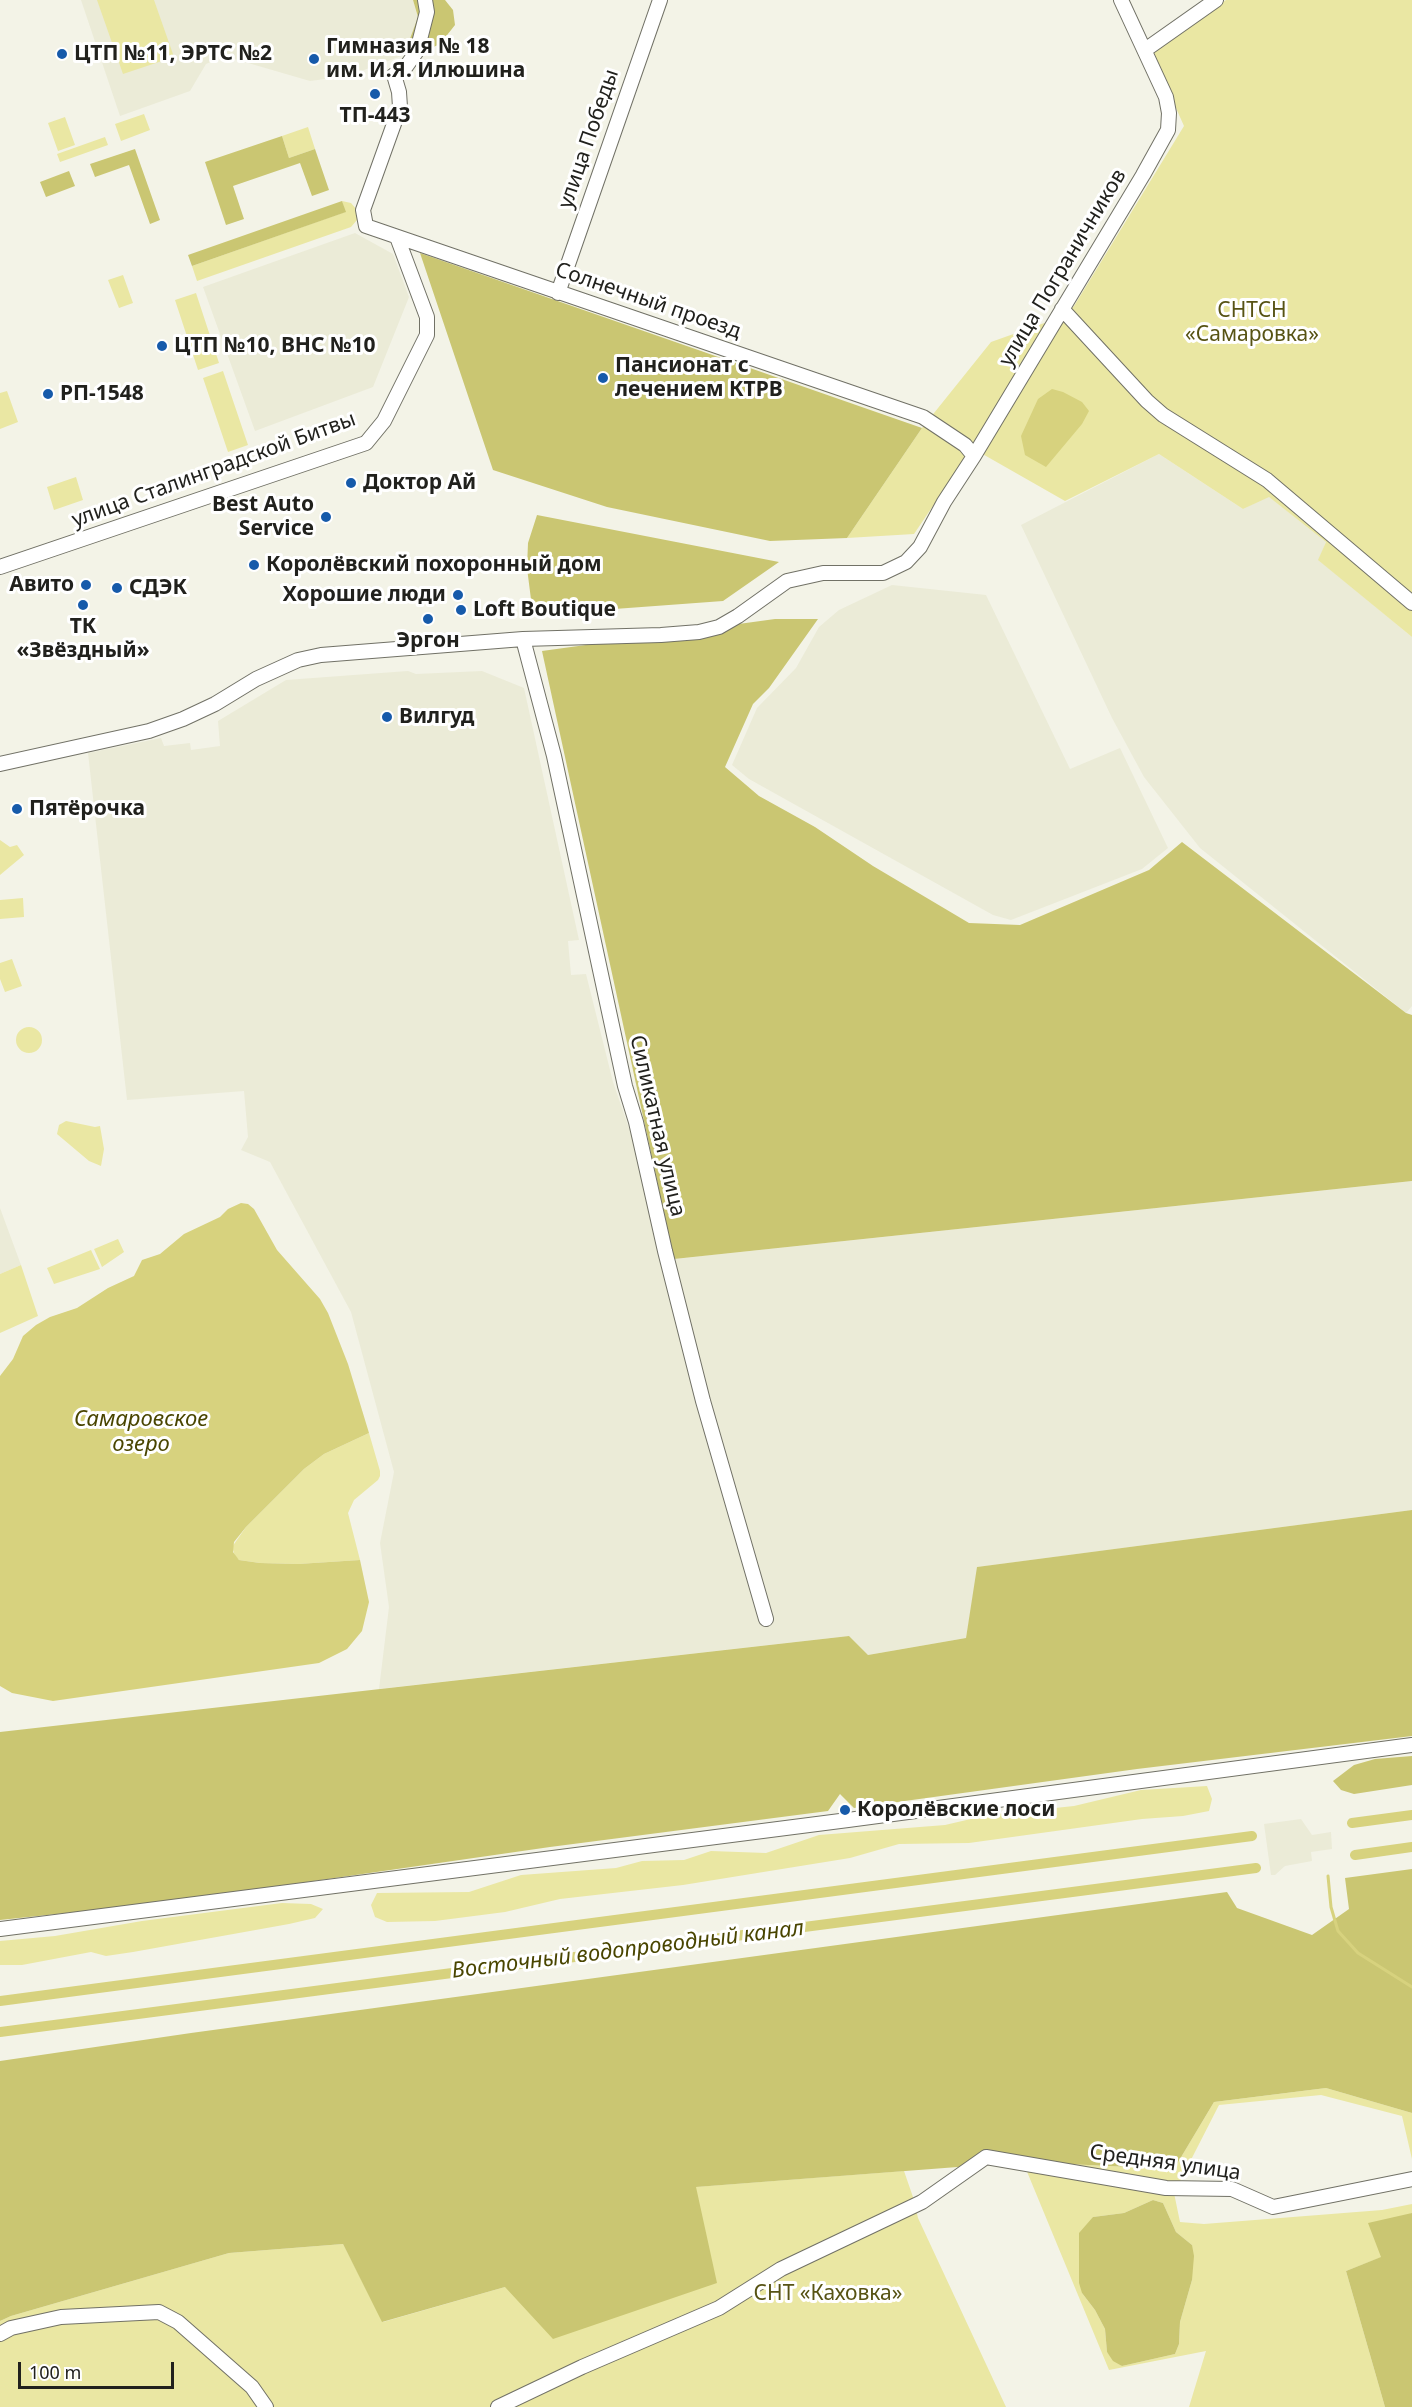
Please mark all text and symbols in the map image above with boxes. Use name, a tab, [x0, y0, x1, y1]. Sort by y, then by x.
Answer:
place label: Гимназия № 18 им. И.Я. Илюшина	[326, 34, 525, 84]
place label: ЦТП №11, ЭРТС №2	[74, 41, 272, 67]
marker: ЦТП №11, ЭРТС №2	[55, 47, 69, 61]
marker: Гимназия № 18 им. И.Я. Илюшина	[307, 52, 321, 66]
street label: улица Победы	[553, 66, 625, 212]
marker: ТП-443	[368, 87, 382, 101]
place label: ТП-443	[340, 103, 410, 129]
street label: улица Пограничников	[994, 165, 1132, 371]
street label: Солнечный проезд	[552, 257, 744, 345]
park label: СНТСН «Самаровка»	[1185, 298, 1319, 348]
place label: ЦТП №10, ВНС №10	[174, 333, 376, 359]
marker: ЦТП №10, ВНС №10	[155, 339, 169, 353]
place label: Пансионат с лечением КТРВ	[615, 353, 783, 403]
marker: Пансионат с лечением КТРВ	[596, 371, 610, 385]
place label: РП-1548	[60, 381, 144, 407]
marker: РП-1548	[41, 387, 55, 401]
street label: улица Сталинградской Битвы	[69, 407, 359, 533]
place label: Доктор Ай	[363, 470, 476, 496]
marker: Доктор Ай	[344, 476, 358, 490]
place label: Best Auto Service	[212, 492, 314, 542]
marker: Best Auto Service	[319, 510, 333, 524]
place label: Королёвский похоронный дом	[266, 552, 602, 578]
marker: Королёвский похоронный дом	[247, 558, 261, 572]
place label: Авито	[9, 572, 74, 598]
place label: СДЭК	[129, 575, 187, 601]
marker: Авито	[79, 578, 93, 592]
marker: СДЭК	[110, 581, 124, 595]
place label: Хорошие люди	[283, 582, 446, 608]
marker: Хорошие люди	[451, 588, 465, 602]
place label: Loft Boutique	[473, 597, 616, 623]
marker: ТК «Звёздный»	[76, 598, 90, 612]
marker: Loft Boutique	[454, 603, 468, 617]
marker: Эргон	[421, 612, 435, 626]
place label: ТК «Звёздный»	[16, 614, 150, 664]
place label: Эргон	[396, 628, 460, 654]
place label: Вилгуд	[399, 704, 474, 730]
marker: Вилгуд	[380, 710, 394, 724]
place label: Пятёрочка	[29, 796, 145, 822]
marker: Пятёрочка	[10, 802, 24, 816]
street label: Силикатная улица	[624, 1033, 690, 1219]
water label: Самаровское озеро	[74, 1407, 208, 1458]
place label: Королёвские лоси	[857, 1797, 1056, 1823]
marker: Королёвские лоси	[838, 1803, 852, 1817]
water label: Восточный водопроводный канал	[451, 1915, 805, 1985]
street label: Средняя улица	[1088, 2140, 1242, 2186]
park label: СНТ «Каховка»	[754, 2281, 902, 2307]
scale bar	[21, 2350, 177, 2388]
text: 100 m	[29, 2360, 81, 2384]

